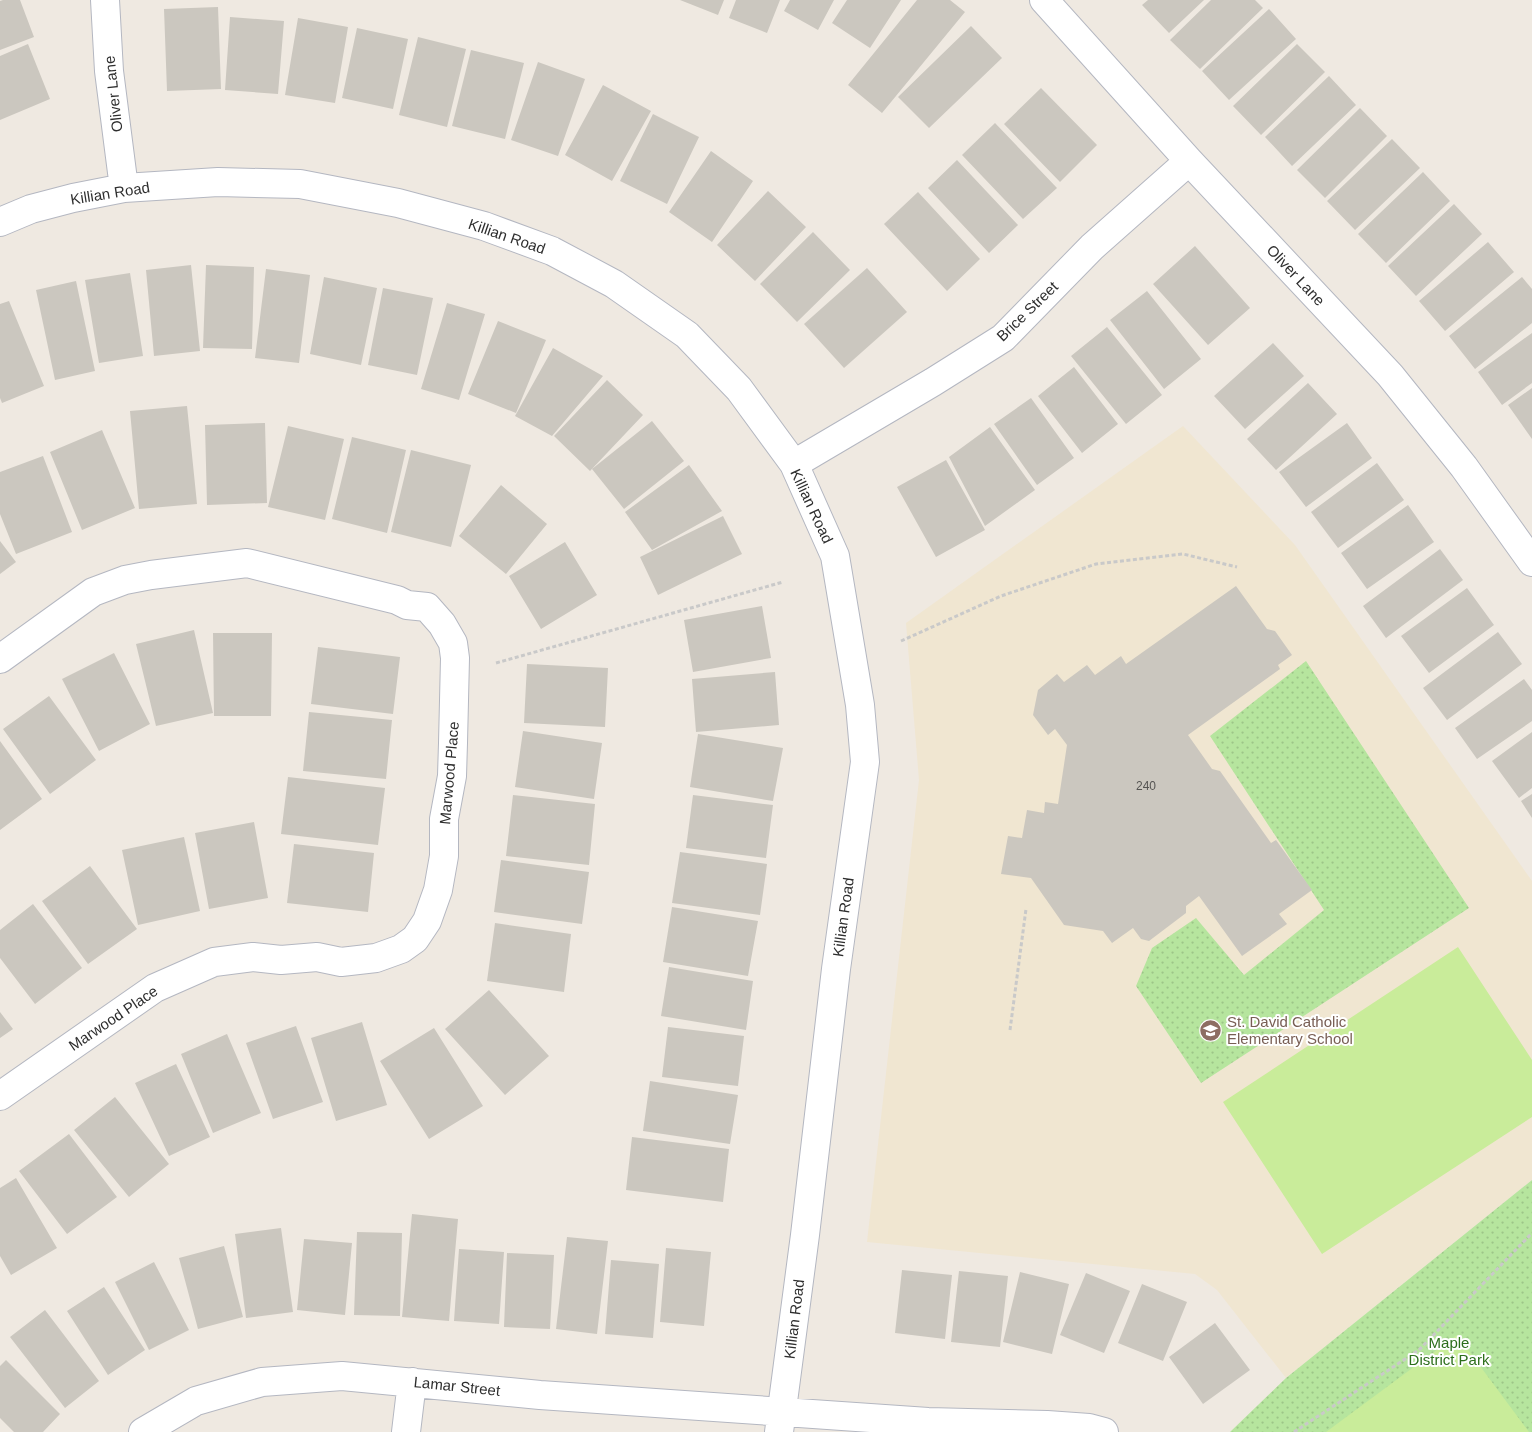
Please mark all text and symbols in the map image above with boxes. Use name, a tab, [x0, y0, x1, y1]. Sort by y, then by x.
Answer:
street label: Oliver Lane	[101, 55, 125, 133]
street label: Killian Road	[69, 178, 151, 208]
street label: Killian Road	[466, 215, 548, 257]
street label: Oliver Lane	[1264, 241, 1328, 309]
street label: Brice Street	[993, 277, 1062, 344]
street label: Killian Road	[787, 466, 837, 546]
street label: Marwood Place	[436, 721, 462, 825]
house number: 240	[1136, 779, 1156, 793]
street label: Killian Road	[829, 876, 857, 958]
street label: Marwood Place	[65, 982, 161, 1054]
place label: St. David Catholic Elementary School	[1227, 1013, 1353, 1047]
school or university icon: St. David Catholic Elementary School	[1199, 1018, 1223, 1042]
street label: Killian Road	[781, 1278, 807, 1360]
park label: Maple District Park	[1409, 1334, 1490, 1368]
street label: Lamar Street	[413, 1373, 502, 1399]

